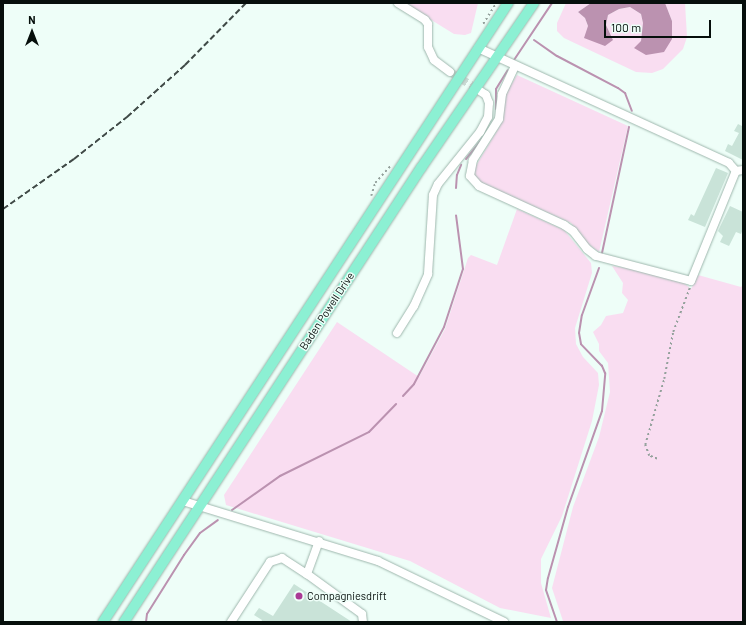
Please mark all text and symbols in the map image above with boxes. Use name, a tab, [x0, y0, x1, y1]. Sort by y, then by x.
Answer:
north arrow	[12, 12, 52, 52]
scale bar	[606, 12, 713, 38]
text: N	[28, 13, 36, 26]
text: 100 m	[611, 20, 641, 34]
street label: Baden Powell Drive	[297, 270, 357, 352]
place label: Compagniesdrift	[307, 589, 387, 603]
marker: Compagniesdrift	[294, 591, 304, 601]

